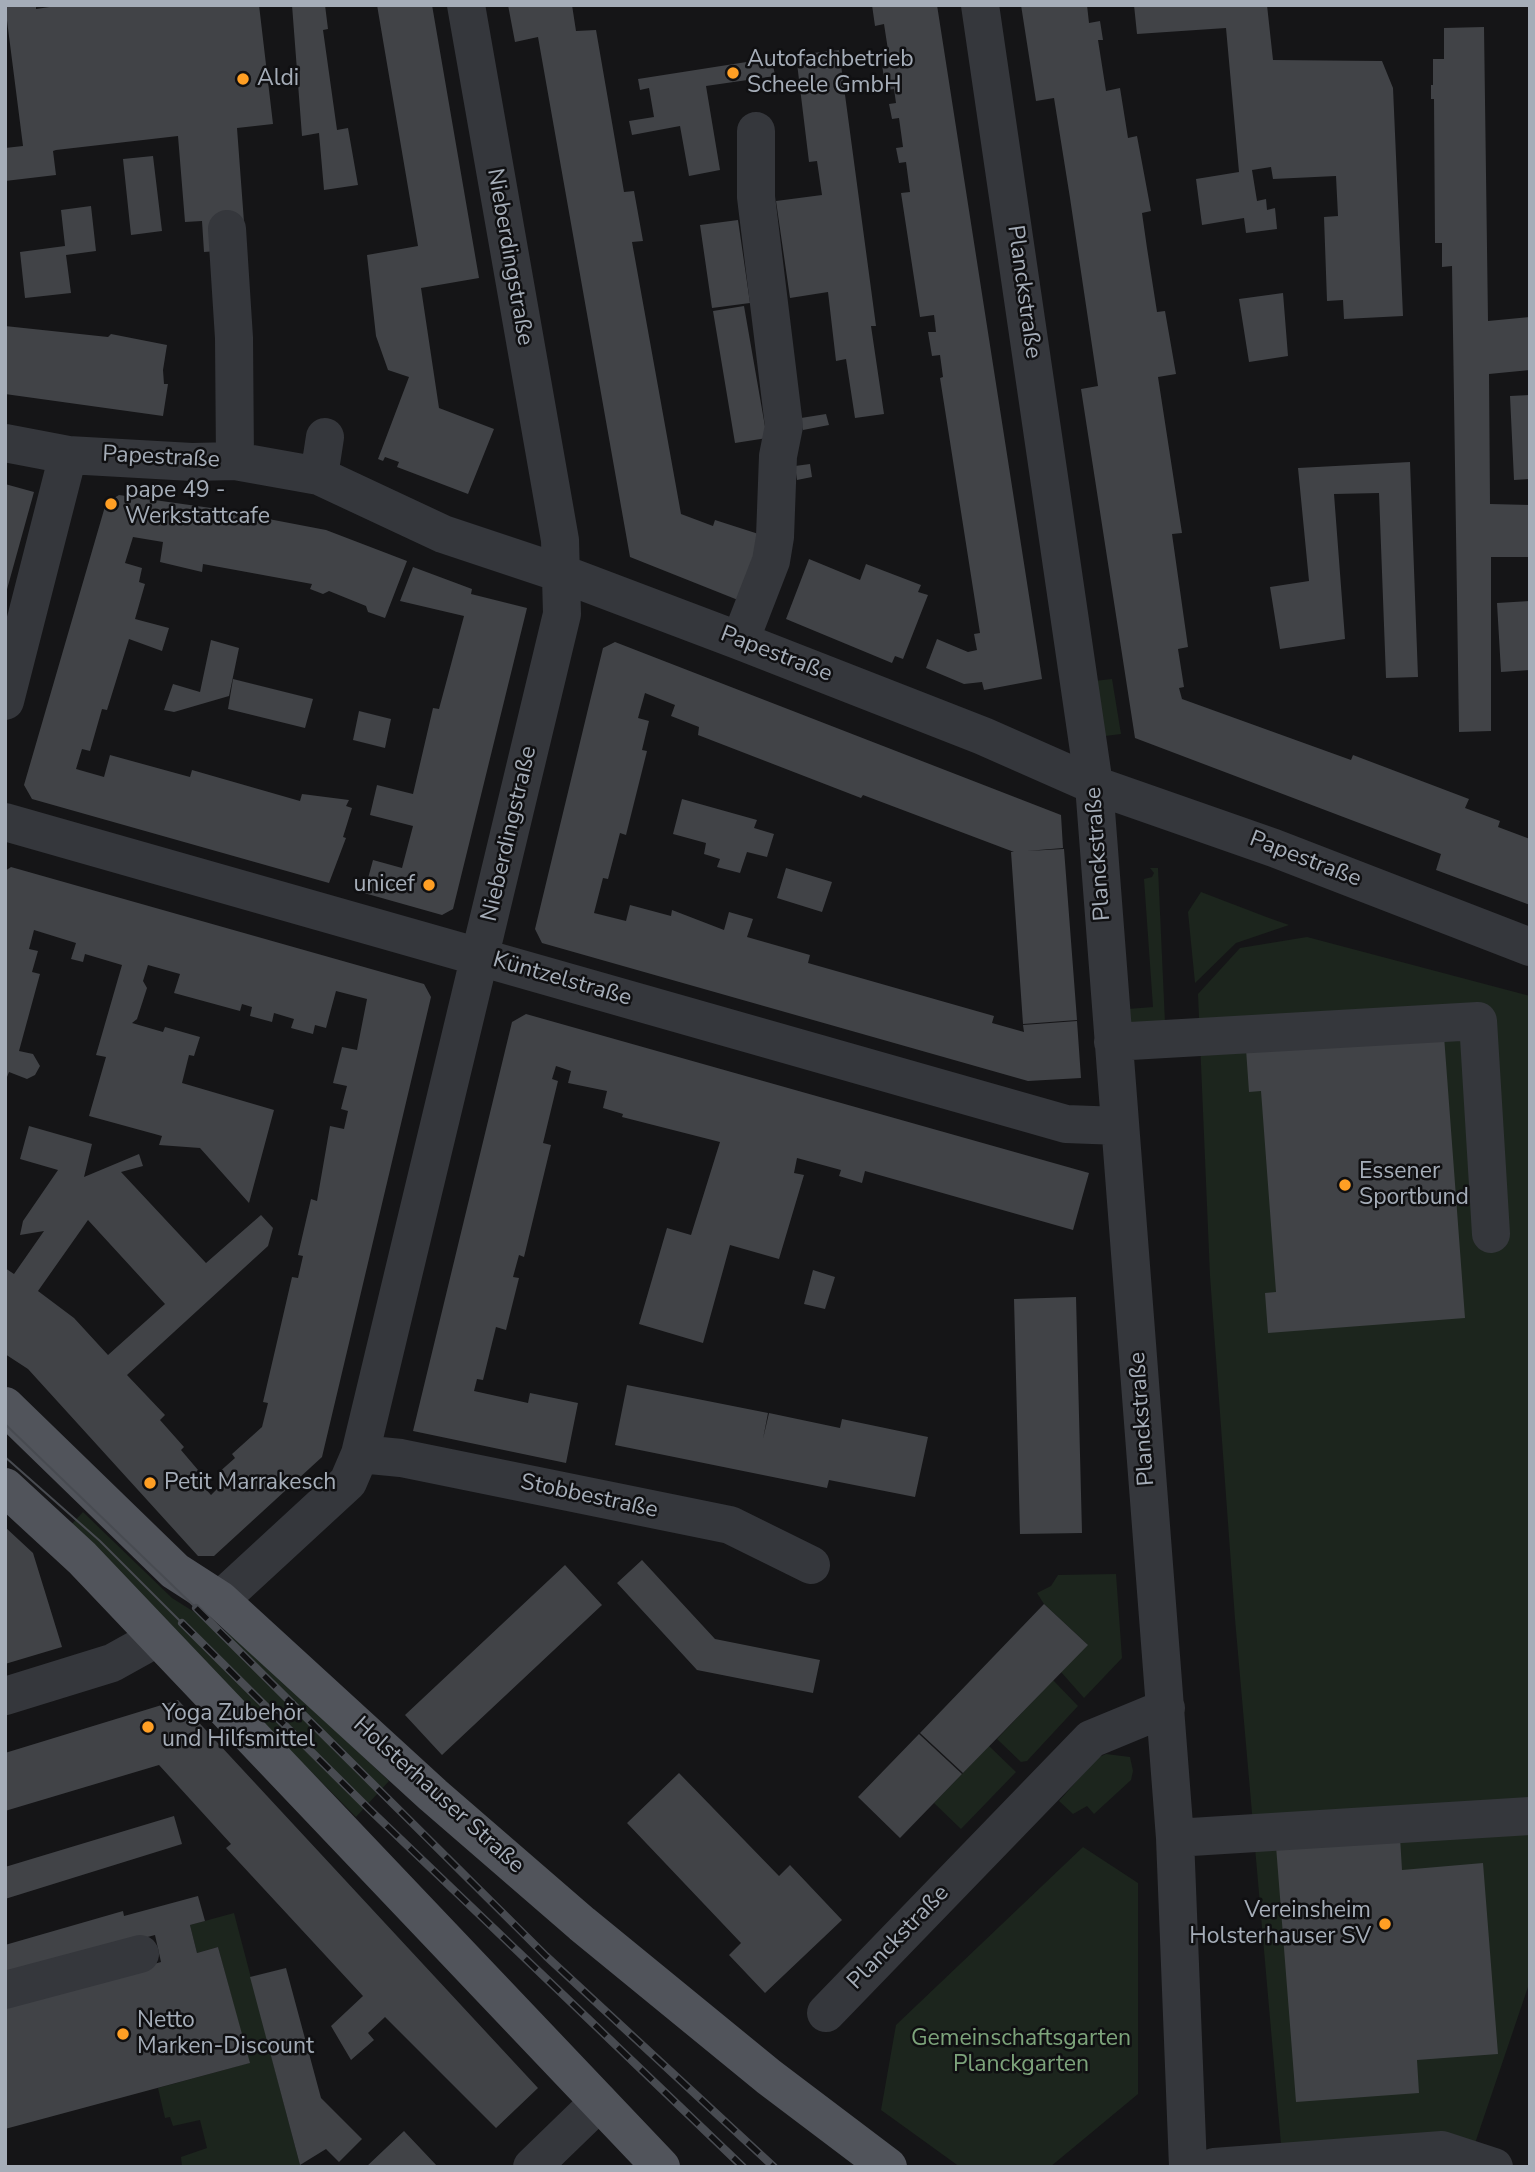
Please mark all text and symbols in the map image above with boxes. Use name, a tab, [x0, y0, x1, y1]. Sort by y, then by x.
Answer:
place label: Autofachbetrieb Scheele GmbH	[747, 46, 914, 100]
place label: Aldi	[257, 65, 299, 93]
marker: Autofachbetrieb Scheele GmbH	[725, 65, 741, 81]
marker: Aldi	[235, 71, 251, 87]
street label: Nieberdingstraße	[480, 166, 538, 348]
street label: Planckstraße	[1000, 224, 1046, 360]
street label: Papestraße	[102, 441, 220, 475]
place label: pape 49 - Werkstattcafe	[125, 477, 270, 531]
marker: pape 49 - Werkstattcafe	[103, 496, 119, 512]
street label: Papestraße	[716, 621, 836, 689]
street label: Nieberdingstraße	[476, 744, 544, 924]
street label: Planckstraße	[1081, 786, 1117, 922]
street label: Papestraße	[1245, 826, 1365, 894]
place label: unicef	[353, 871, 415, 899]
marker: unicef	[421, 877, 437, 893]
street label: Küntzelstraße	[489, 947, 635, 1013]
place label: Essener Sportbund	[1359, 1158, 1469, 1212]
marker: Essener Sportbund	[1337, 1177, 1353, 1193]
street label: Planckstraße	[1125, 1351, 1161, 1487]
place label: Petit Marrakesch	[164, 1469, 336, 1497]
street label: Stobbestraße	[518, 1469, 660, 1525]
marker: Petit Marrakesch	[142, 1475, 158, 1491]
place label: Yoga Zubehör und Hilfsmittel	[162, 1700, 315, 1754]
street label: Holsterhauser Straße	[347, 1712, 529, 1880]
marker: Yoga Zubehör und Hilfsmittel	[140, 1719, 156, 1735]
street label: Planckstraße	[842, 1880, 956, 1996]
place label: Vereinsheim Holsterhauser SV	[1189, 1897, 1371, 1951]
marker: Vereinsheim Holsterhauser SV	[1377, 1916, 1393, 1932]
place label: Netto Marken-Discount	[137, 2007, 314, 2061]
park label: Gemeinschaftsgarten Planckgarten	[911, 2025, 1131, 2079]
marker: Netto Marken-Discount	[115, 2026, 131, 2042]

